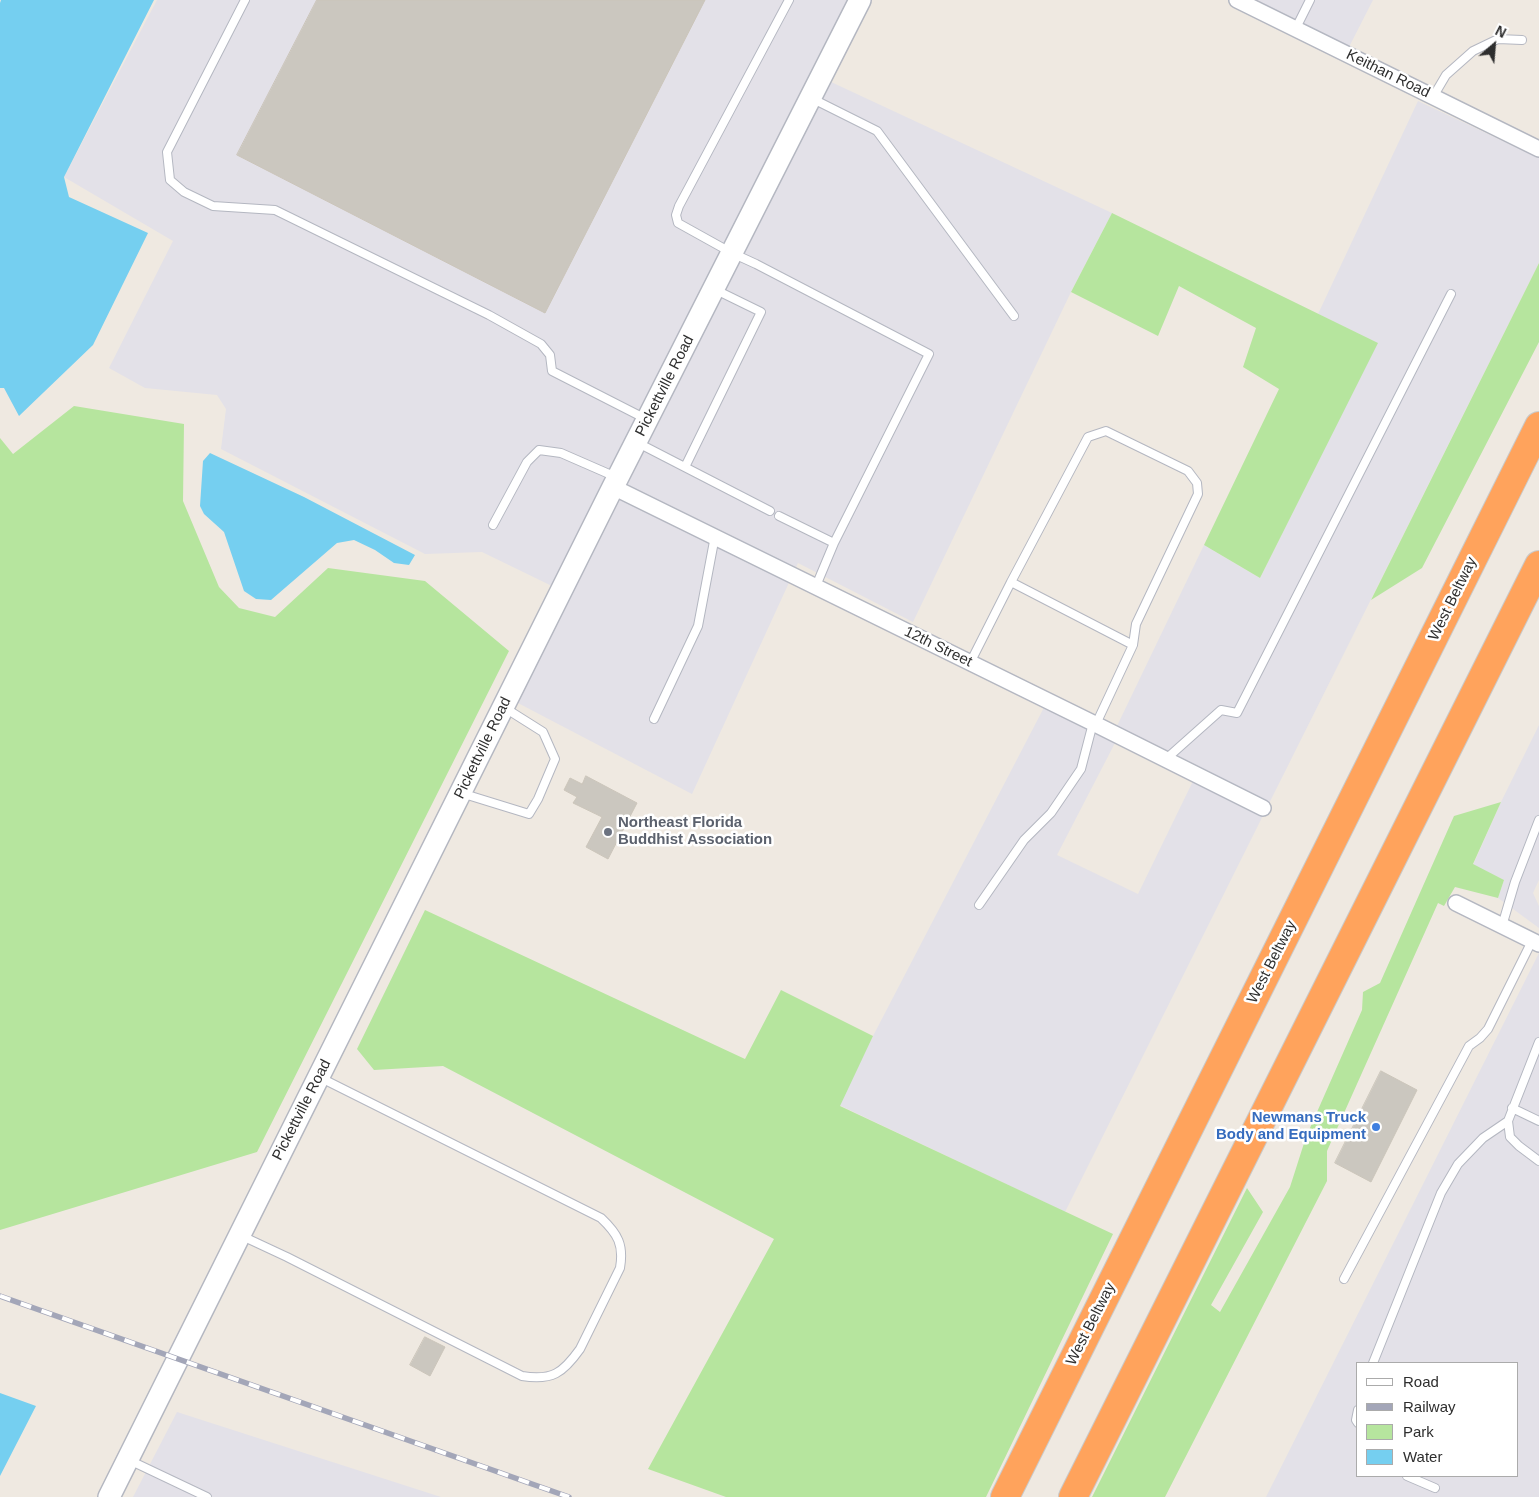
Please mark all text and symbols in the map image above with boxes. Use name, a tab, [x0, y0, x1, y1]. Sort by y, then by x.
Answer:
north arrow	[1469, 20, 1519, 70]
text: N	[1493, 22, 1509, 41]
street label: Keithan Road	[1343, 46, 1433, 102]
street label: Pickettville Road	[632, 333, 698, 439]
street label: West Beltway	[1425, 554, 1481, 644]
street label: 12th Street	[901, 623, 975, 671]
street label: Pickettville Road	[451, 694, 515, 802]
place label: Northeast Florida Buddhist Association	[618, 814, 772, 849]
marker: Northeast Florida Buddhist Association	[602, 826, 614, 838]
street label: West Beltway	[1243, 918, 1301, 1006]
street label: Pickettville Road	[269, 1057, 335, 1163]
place label: Newmans Truck Body and Equipment	[1216, 1109, 1366, 1144]
marker: Newmans Truck Body and Equipment	[1370, 1121, 1382, 1133]
street label: West Beltway	[1062, 1280, 1120, 1368]
legend	[1356, 1362, 1519, 1477]
text: Road	[1403, 1373, 1439, 1390]
text: Railway	[1403, 1398, 1456, 1415]
text: Park	[1403, 1423, 1434, 1440]
text: Water	[1403, 1448, 1442, 1465]

